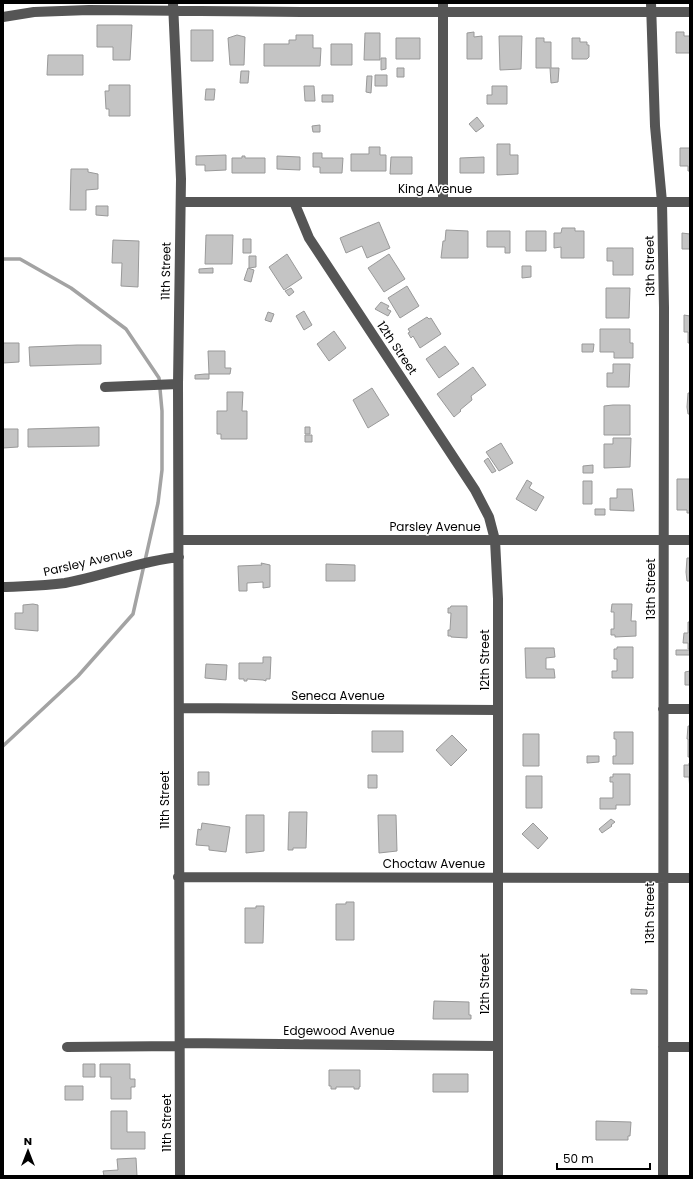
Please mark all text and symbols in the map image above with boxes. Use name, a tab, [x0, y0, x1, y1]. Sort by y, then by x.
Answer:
street label: King Avenue	[398, 180, 472, 197]
street label: 13th Street	[640, 235, 659, 297]
street label: 11th Street	[156, 242, 175, 300]
street label: 12th Street	[373, 318, 422, 378]
street label: Parsley Avenue	[389, 518, 481, 535]
street label: Parsley Avenue	[42, 543, 134, 580]
street label: 13th Street	[642, 558, 659, 620]
street label: 12th Street	[476, 629, 493, 691]
street label: Seneca Avenue	[291, 687, 385, 704]
street label: 11th Street	[156, 771, 173, 829]
street label: Choctaw Avenue	[383, 855, 485, 872]
street label: 13th Street	[641, 882, 658, 944]
street label: 12th Street	[476, 953, 493, 1015]
street label: Edgewood Avenue	[283, 1022, 395, 1039]
street label: 11th Street	[158, 1094, 175, 1152]
north arrow	[8, 1131, 48, 1171]
text: N	[24, 1133, 32, 1149]
scale bar	[557, 1145, 650, 1171]
text: 50 m	[563, 1150, 594, 1167]

